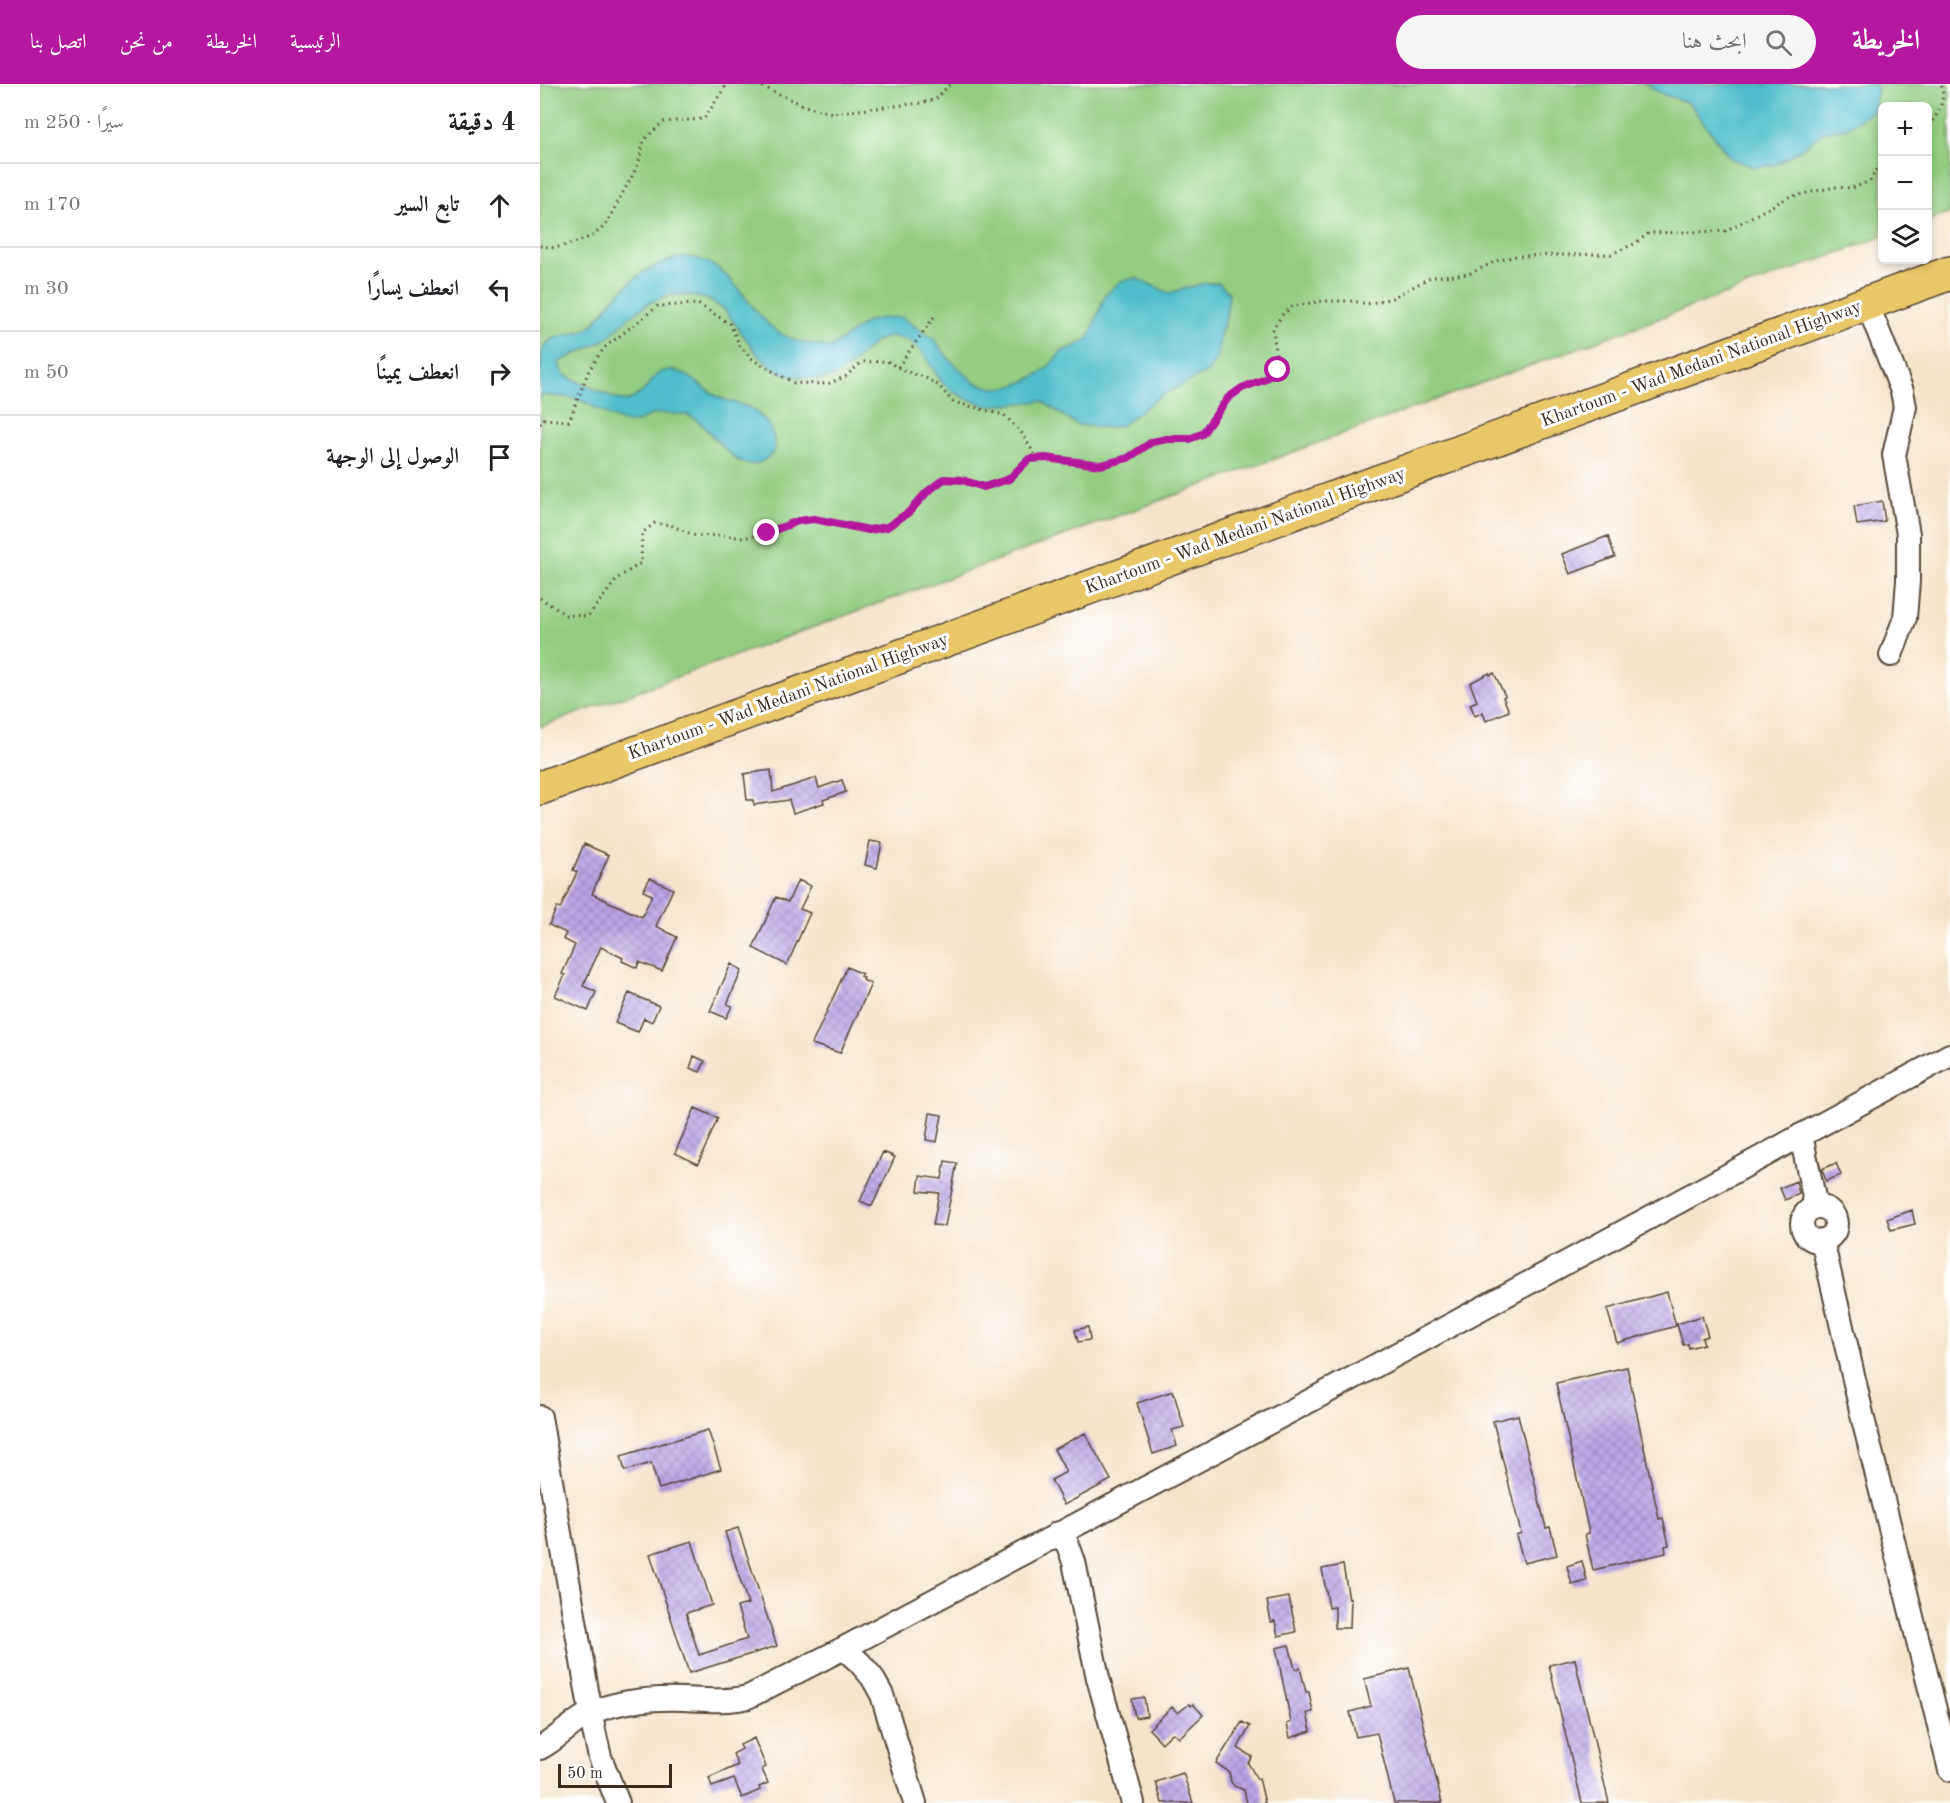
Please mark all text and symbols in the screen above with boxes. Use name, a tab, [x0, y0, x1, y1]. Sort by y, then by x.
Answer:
search box	[1396, 15, 1816, 69]
icon: search	[1762, 26, 1795, 59]
text: الخريطة	[1852, 28, 1920, 56]
text: ابحث هنا	[1682, 31, 1747, 53]
text: اتصل بنا	[30, 32, 87, 53]
text: من نحن	[120, 32, 173, 53]
text: الخريطة	[206, 32, 257, 53]
text: الرئيسية	[290, 32, 341, 53]
map controls	[1878, 102, 1932, 264]
button: +	[1878, 102, 1932, 156]
text: 4 دقيقة	[448, 110, 516, 136]
text: سيرًا · 250 m	[24, 113, 124, 133]
button: −	[1878, 156, 1932, 210]
icon: ahead	[483, 189, 516, 222]
text: تابع السير	[395, 194, 459, 216]
text: 170 m	[24, 195, 80, 215]
button: layers	[1878, 210, 1932, 264]
icon: left	[483, 273, 516, 306]
text: انعطف يسارًا	[367, 278, 459, 300]
text: 30 m	[24, 279, 69, 299]
street label: Khartoum - Wad Medani National Highway	[1539, 297, 1864, 430]
route start	[1264, 356, 1290, 382]
icon: right	[483, 357, 516, 390]
text: انعطف يمينًا	[376, 362, 459, 384]
text: 50 m	[24, 363, 69, 383]
icon: arrive	[483, 441, 516, 474]
text: الوصول إلى الوجهة	[326, 446, 459, 468]
street label: Khartoum - Wad Medani National Highway	[1083, 464, 1408, 597]
route end	[753, 519, 779, 545]
street label: Khartoum - Wad Medani National Highway	[626, 630, 951, 763]
scale bar	[558, 1761, 672, 1788]
text: 50 m	[567, 1766, 603, 1782]

